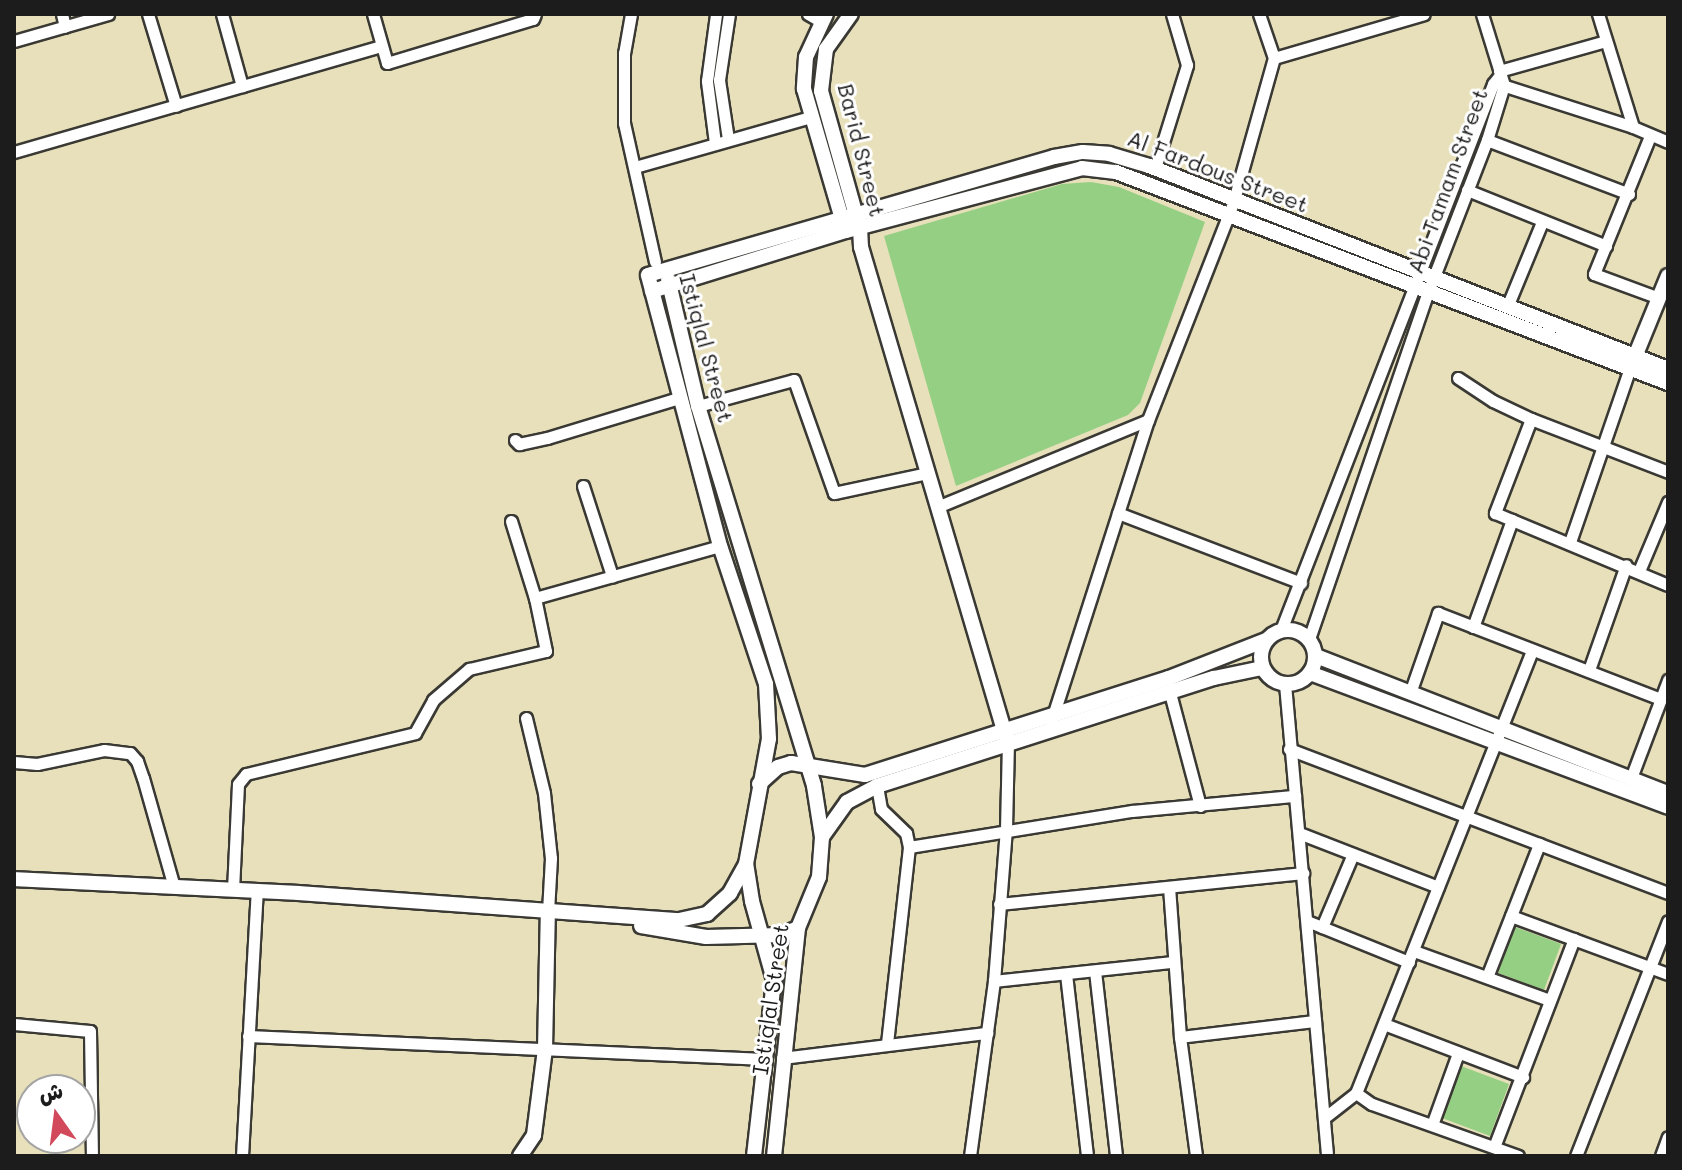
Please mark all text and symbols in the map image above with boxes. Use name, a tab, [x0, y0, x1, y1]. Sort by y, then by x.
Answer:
street label: Barid Street	[833, 81, 891, 219]
street label: Abi Tamam Street	[1401, 85, 1493, 277]
street label: Al Fardous Street	[1124, 124, 1312, 218]
street label: Istiqlal Street	[674, 271, 740, 425]
street label: Istiqlal Street	[746, 922, 794, 1076]
north arrow	[16, 1074, 96, 1154]
text: ش	[35, 1075, 66, 1109]

